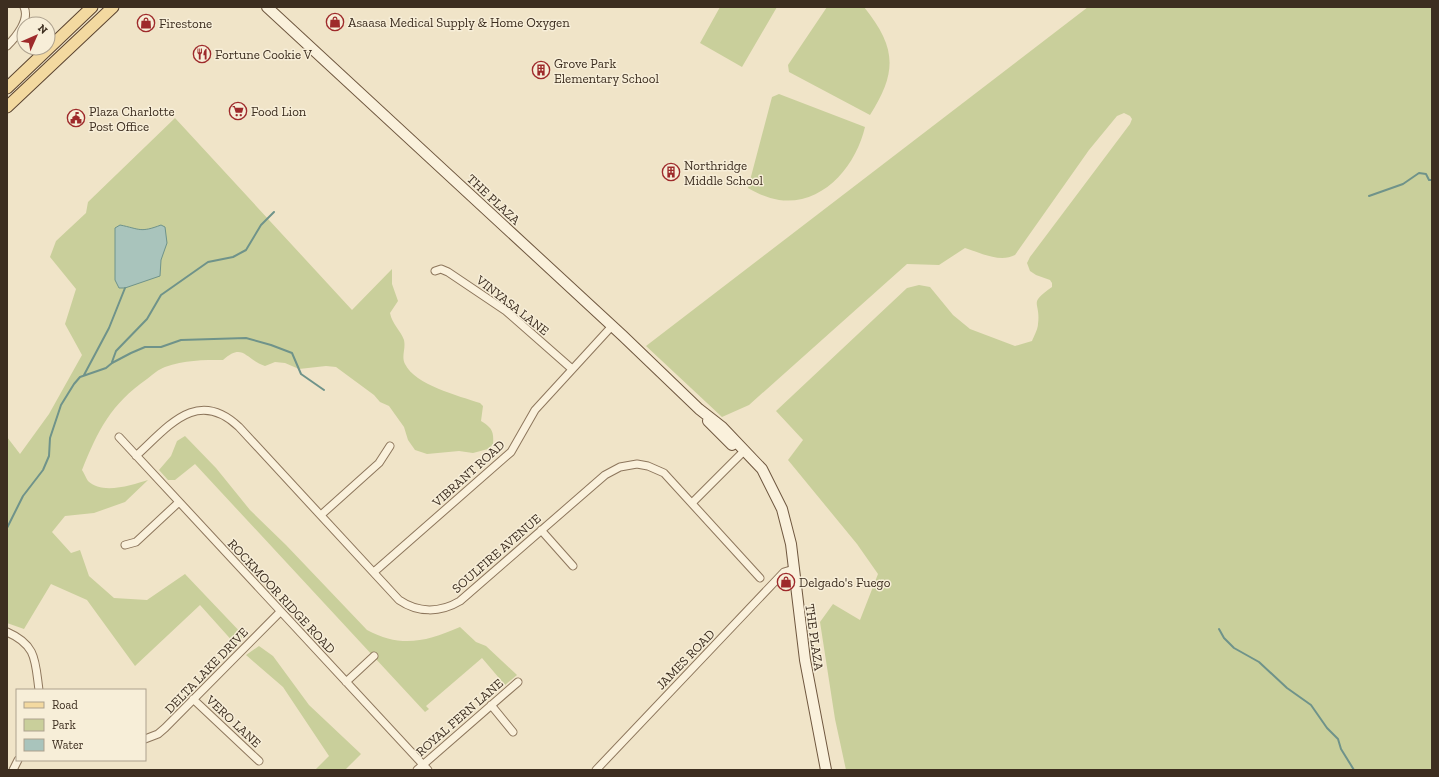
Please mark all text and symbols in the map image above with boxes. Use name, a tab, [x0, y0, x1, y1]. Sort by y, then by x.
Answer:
shop icon: Asaasa Medical Supply & Home Oxygen	[325, 12, 345, 32]
shop icon: Firestone	[136, 13, 156, 33]
place label: Asaasa Medical Supply & Home Oxygen	[348, 15, 570, 30]
north arrow	[16, 16, 56, 56]
place label: Firestone	[159, 16, 212, 31]
text: N	[35, 22, 51, 37]
restaurant icon: Fortune Cookie V	[192, 44, 212, 64]
place label: Fortune Cookie V	[215, 47, 313, 62]
place label: Grove Park Elementary School	[554, 56, 659, 86]
building icon: Grove Park Elementary School	[531, 60, 551, 80]
supermarket icon: Food Lion	[228, 101, 248, 121]
place label: Plaza Charlotte Post Office	[89, 104, 175, 134]
place label: Food Lion	[251, 104, 307, 119]
public building icon: Plaza Charlotte Post Office	[66, 108, 86, 128]
place label: Northridge Middle School	[684, 158, 763, 188]
building icon: Northridge Middle School	[661, 162, 681, 182]
street label: THE PLAZA	[464, 171, 524, 228]
street label: VINYASA LANE	[473, 272, 552, 339]
street label: VIBRANT ROAD	[428, 437, 507, 510]
street label: SOULFIRE AVENUE	[449, 511, 544, 596]
street label: ROCKMOOR RIDGE ROAD	[225, 536, 339, 657]
shop icon: Delgado's Fuego	[776, 572, 796, 592]
place label: Delgado's Fuego	[799, 575, 891, 590]
street label: THE PLAZA	[802, 603, 827, 672]
street label: DELTA LAKE DRIVE	[162, 624, 251, 716]
street label: JAMES ROAD	[653, 626, 718, 692]
street label: ROYAL FERN LANE	[413, 675, 506, 759]
legend	[16, 689, 146, 761]
street label: VERO LANE	[203, 692, 264, 751]
text: Road	[52, 698, 78, 712]
text: Park	[52, 718, 77, 732]
text: Water	[52, 738, 84, 752]

